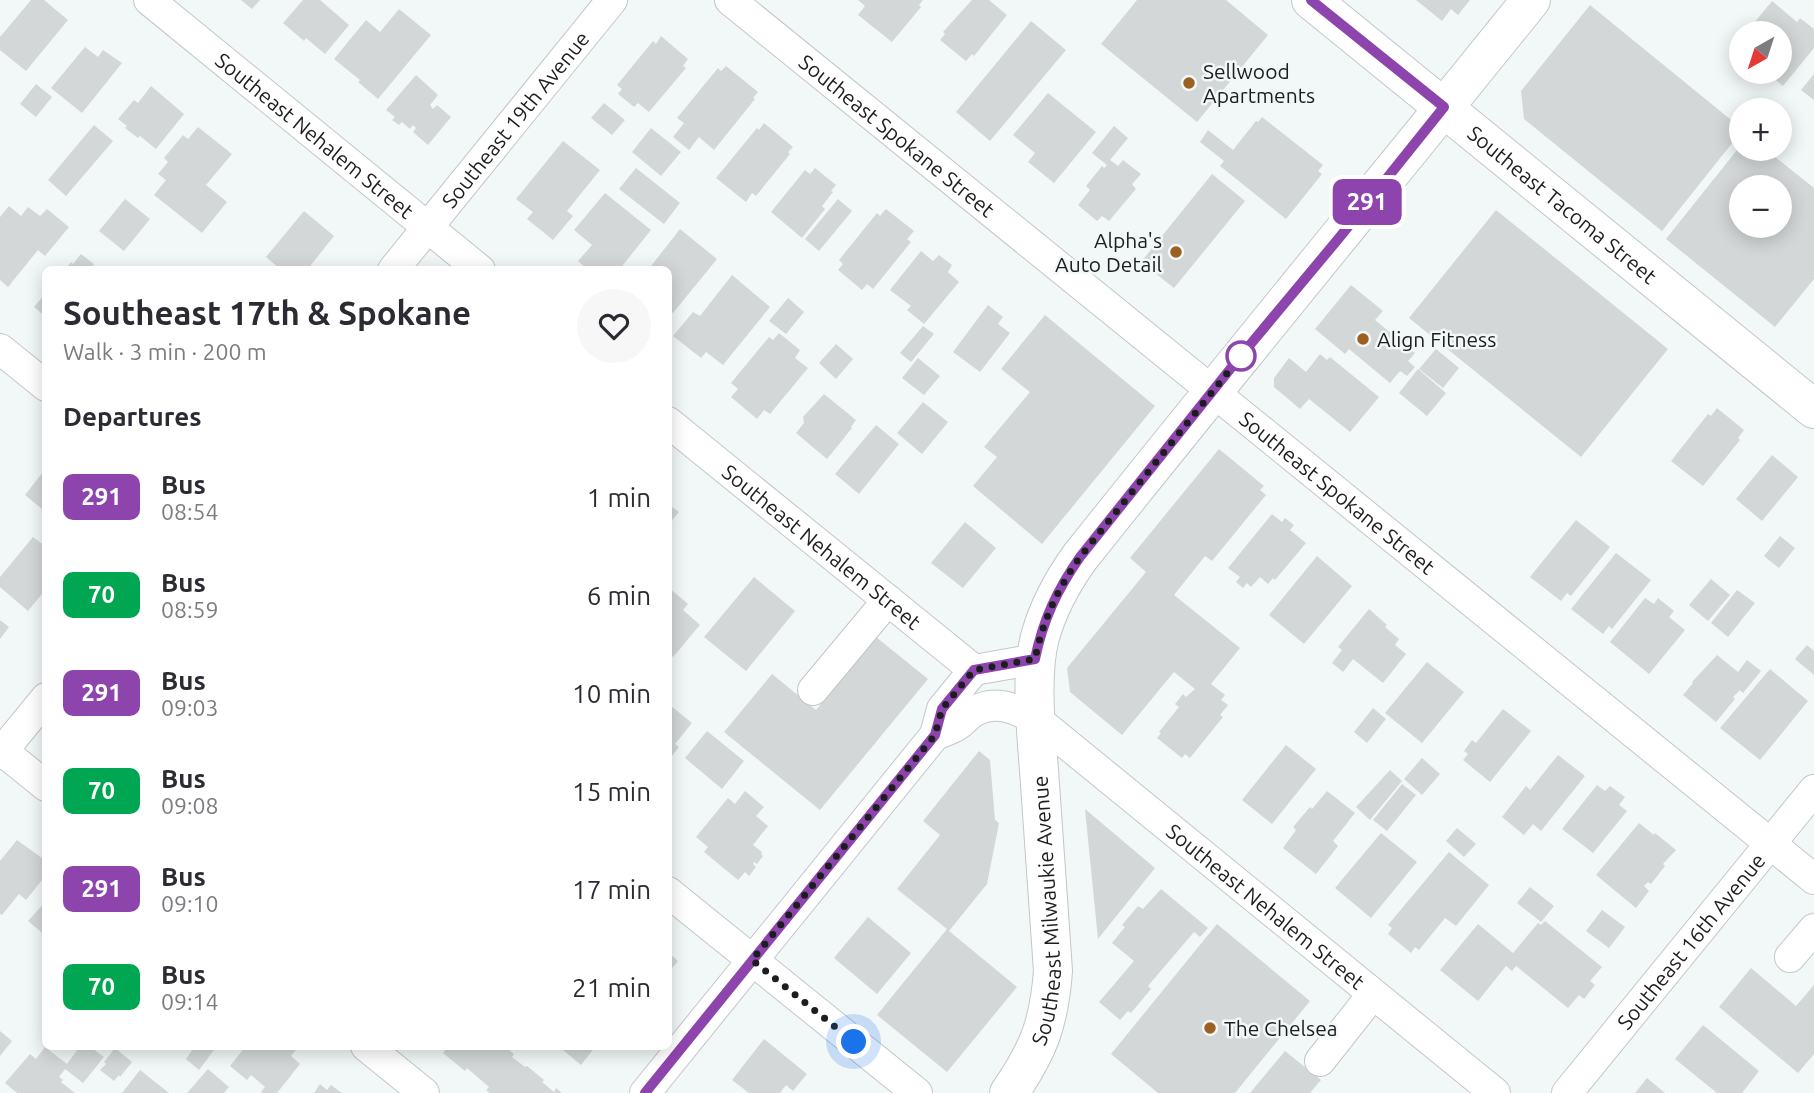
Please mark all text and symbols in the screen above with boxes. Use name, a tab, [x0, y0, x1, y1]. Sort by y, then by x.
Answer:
north arrow	[1729, 21, 1792, 84]
map controls	[1729, 21, 1792, 238]
street label: Southeast 19th Avenue	[437, 26, 594, 212]
street label: Southeast Nehalem Street	[211, 47, 419, 223]
street label: Southeast Spokane Street	[795, 49, 999, 222]
place label: Sellwood Apartments	[1203, 59, 1315, 107]
marker: Sellwood Apartments	[1181, 75, 1197, 91]
button: +	[1729, 98, 1792, 161]
street label: Southeast Tacoma Street	[1463, 121, 1662, 288]
button: −	[1729, 175, 1792, 238]
line badge: 291	[1327, 179, 1407, 225]
text: 291	[1347, 188, 1387, 215]
place label: Alpha's Auto Detail	[1055, 228, 1162, 276]
marker: Alpha's Auto Detail	[1168, 244, 1184, 260]
button: heart	[577, 289, 651, 363]
text: Southeast 17th & Spokane	[63, 294, 471, 331]
place label: Align Fitness	[1377, 327, 1496, 351]
marker: Align Fitness	[1355, 331, 1371, 347]
text: Walk · 3 min · 200 m	[63, 339, 267, 364]
unlabelled marker	[1226, 341, 1256, 371]
text: Departures	[63, 402, 201, 431]
street label: Southeast Spokane Street	[1235, 406, 1440, 579]
street label: Southeast Nehalem Street	[718, 459, 926, 634]
text: Bus	[161, 470, 206, 499]
text: 291	[81, 483, 122, 510]
text: 1 min	[587, 483, 651, 512]
text: 08:54	[161, 499, 219, 524]
text: Bus	[161, 568, 206, 597]
text: 70	[88, 581, 115, 608]
text: 6 min	[587, 581, 651, 610]
text: 08:59	[161, 597, 219, 622]
text: Bus	[161, 666, 206, 695]
text: 291	[81, 679, 122, 706]
text: 10 min	[572, 679, 651, 708]
text: 09:03	[161, 695, 219, 720]
text: Bus	[161, 764, 206, 793]
street label: Southeast Milwaukie Avenue	[1026, 775, 1065, 1049]
text: 70	[88, 777, 115, 804]
text: 15 min	[572, 777, 651, 806]
text: 09:08	[161, 793, 219, 818]
street label: Southeast Nehalem Street	[1162, 818, 1370, 994]
street label: Southeast 16th Avenue	[1612, 848, 1770, 1034]
text: Bus	[161, 862, 206, 891]
text: 291	[81, 875, 122, 902]
text: 17 min	[572, 875, 651, 904]
text: 09:10	[161, 891, 219, 916]
text: Bus	[161, 960, 206, 989]
text: 70	[88, 973, 115, 1000]
text: 21 min	[572, 973, 651, 1002]
text: 09:14	[161, 989, 219, 1014]
place label: The Chelsea	[1224, 1016, 1338, 1040]
marker: The Chelsea	[1202, 1020, 1218, 1036]
your location	[836, 1024, 871, 1059]

